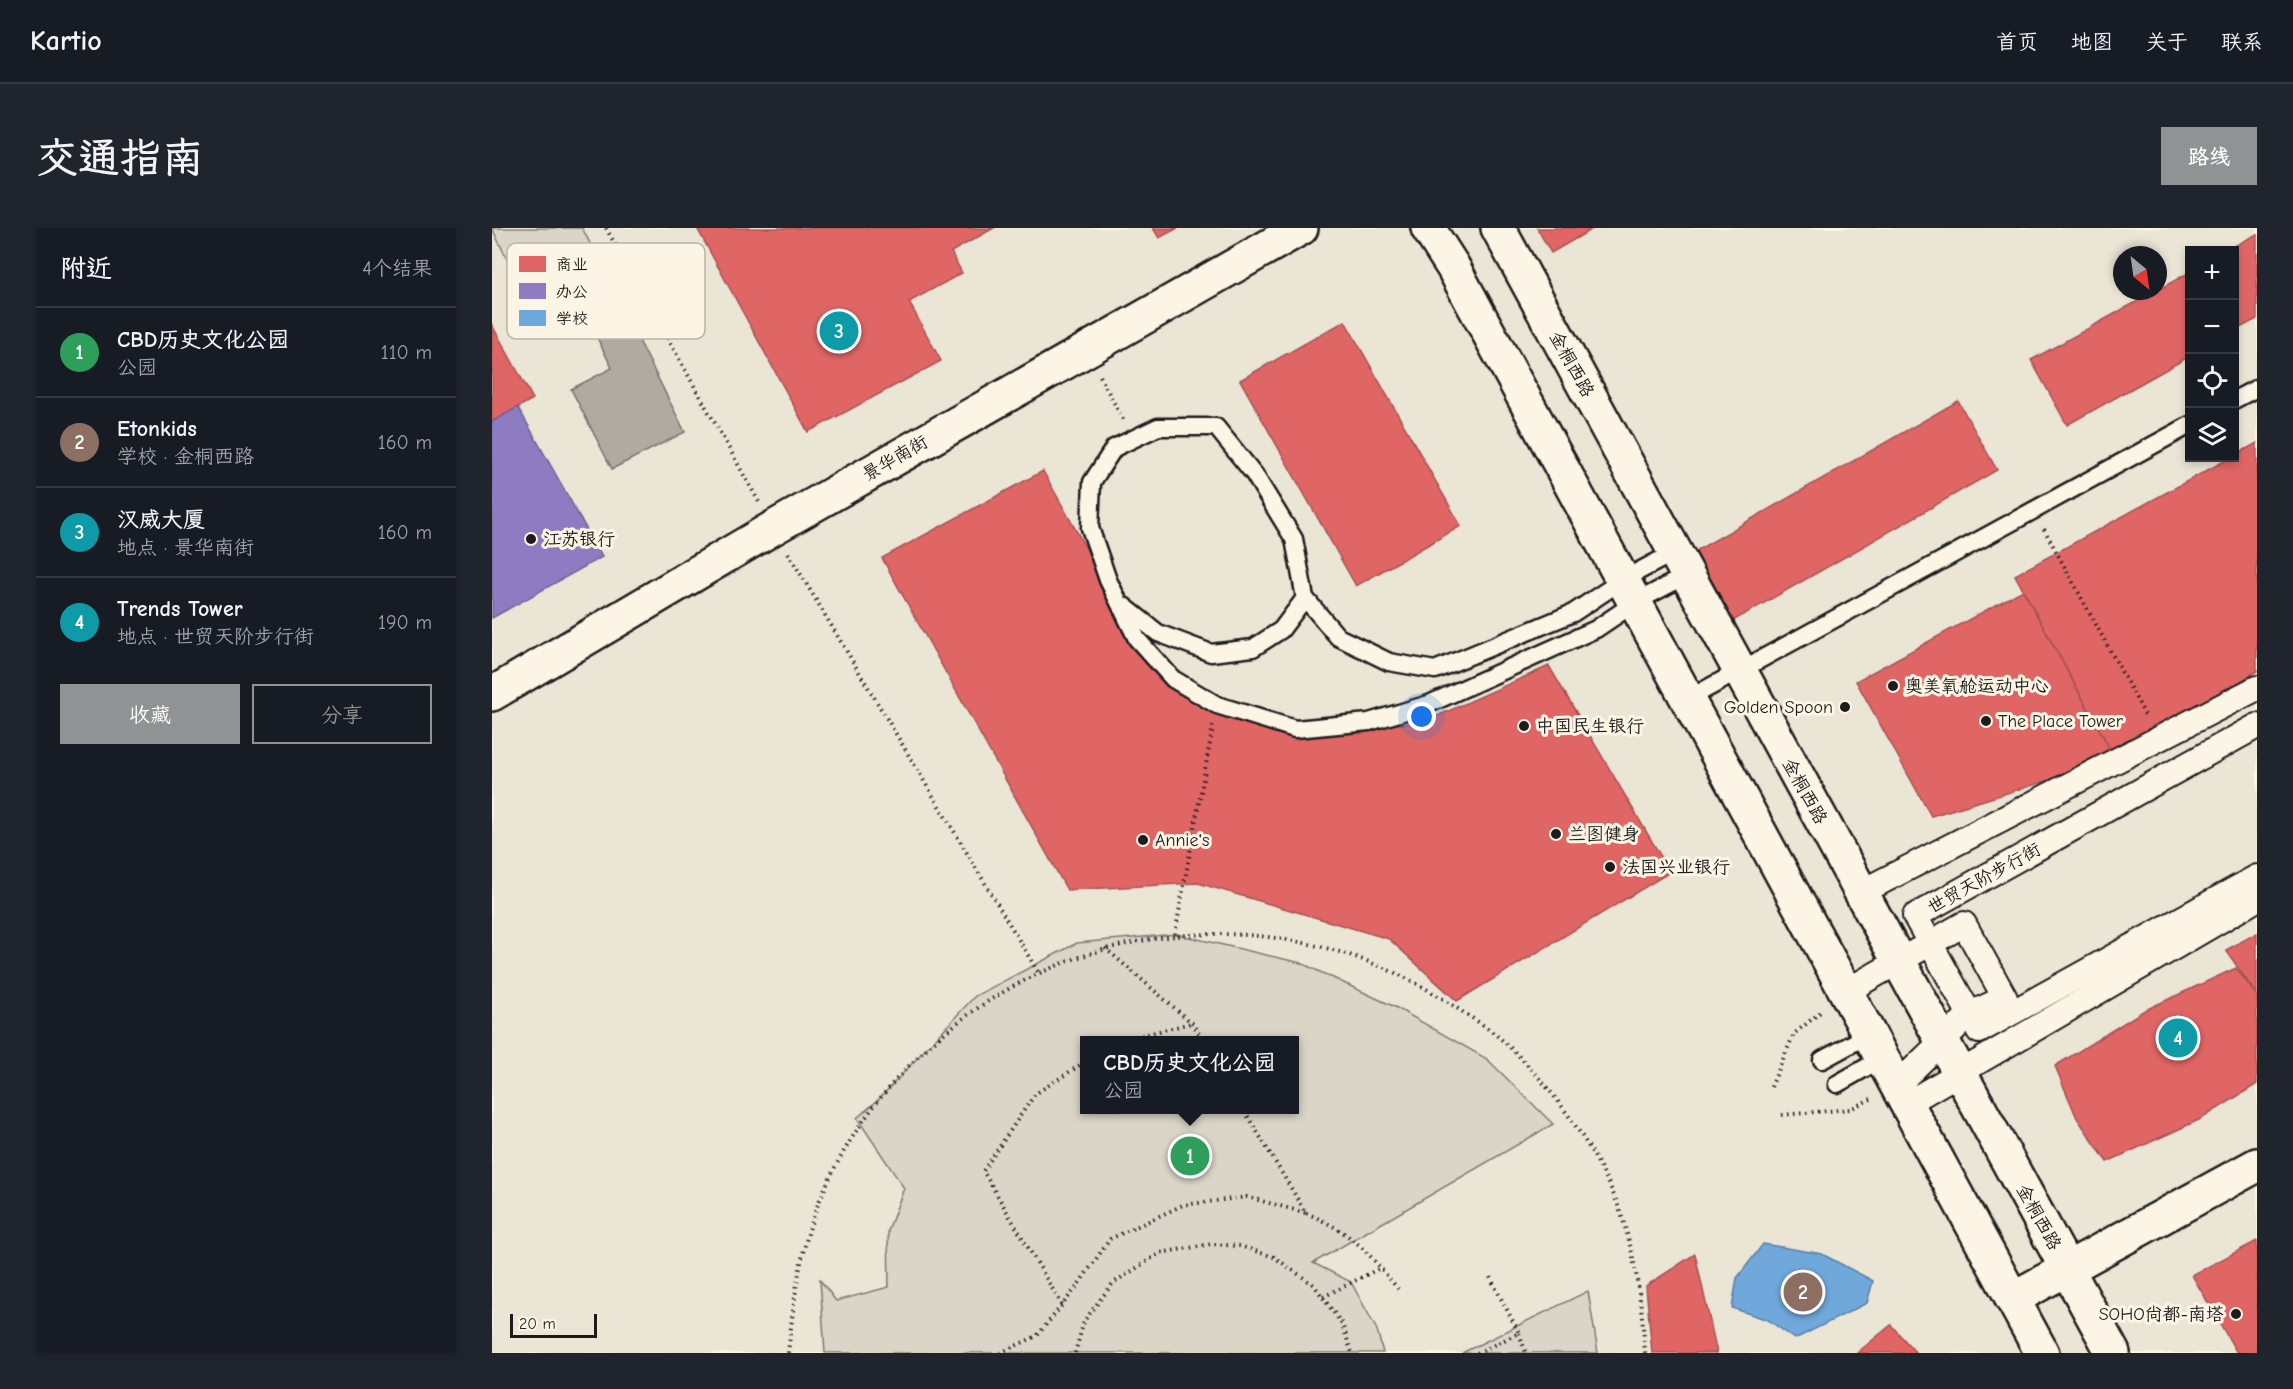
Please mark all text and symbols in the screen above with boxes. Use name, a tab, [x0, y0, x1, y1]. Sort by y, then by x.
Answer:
text: Kartio	[30, 25, 102, 57]
text: 首页	[1996, 30, 2038, 54]
text: 地图	[2071, 30, 2113, 54]
text: 关于	[2146, 30, 2188, 54]
text: 联系	[2221, 30, 2263, 54]
button: 路线	[2161, 127, 2257, 185]
text: 交通指南	[36, 134, 204, 183]
legend	[507, 243, 705, 339]
north arrow	[2113, 246, 2167, 300]
map controls	[2185, 246, 2239, 462]
button: +	[2185, 246, 2239, 300]
text: 附近	[60, 254, 112, 284]
text: 商业	[556, 256, 588, 274]
text: 4个结果	[362, 257, 432, 280]
text: 办公	[556, 283, 588, 301]
button: −	[2185, 300, 2239, 354]
pin: 3	[820, 308, 858, 354]
text: 学校	[556, 310, 588, 328]
text: CBD历史文化公园	[117, 327, 289, 353]
street label: 金桐西路	[1545, 328, 1598, 401]
text: 1	[76, 341, 83, 364]
text: 110 m	[381, 341, 432, 364]
button: locate	[2185, 354, 2239, 408]
text: 公园	[117, 356, 157, 379]
button: layers	[2185, 408, 2239, 462]
text: Etonkids	[117, 416, 197, 442]
text: 2	[75, 431, 84, 454]
text: 160 m	[378, 431, 432, 454]
street label: 景华南街	[859, 431, 932, 486]
text: 学校 · 金桐西路	[117, 445, 254, 468]
text: 汉威大厦	[117, 507, 205, 533]
text: 3	[75, 521, 84, 544]
text: 160 m	[378, 521, 432, 544]
place label: 江苏银行	[543, 529, 615, 550]
marker: 江苏银行	[524, 532, 538, 546]
text: 地点 · 景华南街	[117, 536, 254, 559]
text: Trends Tower	[117, 596, 243, 622]
text: 4	[75, 611, 84, 634]
text: 190 m	[378, 611, 432, 634]
text: 地点 · 世贸天阶步行街	[117, 625, 314, 648]
place label: 奥美氧舱运动中心	[1905, 676, 2049, 697]
marker: 奥美氧舱运动中心	[1886, 679, 1900, 693]
button: 收藏	[60, 684, 240, 744]
button: 分享	[252, 684, 432, 744]
place label: Golden Spoon	[1724, 697, 1833, 718]
marker: Golden Spoon	[1838, 700, 1852, 714]
your location	[1407, 702, 1436, 731]
place label: The Place Tower	[1998, 711, 2124, 732]
marker: The Place Tower	[1979, 714, 1993, 728]
place label: 中国民生银行	[1536, 716, 1644, 737]
marker: 中国民生银行	[1517, 719, 1531, 733]
street label: 金桐西路	[1778, 755, 1831, 828]
place label: 兰图健身	[1568, 824, 1640, 845]
marker: 兰图健身	[1549, 827, 1563, 841]
place label: Annie's	[1155, 830, 1210, 851]
marker: Annie's	[1136, 833, 1150, 847]
street label: 世贸天阶步行街	[1924, 839, 2044, 918]
place label: 法国兴业银行	[1622, 857, 1730, 878]
marker: 法国兴业银行	[1603, 860, 1617, 874]
pin: 4	[2158, 1016, 2198, 1060]
popup	[1080, 1036, 1299, 1114]
text: CBD历史文化公园	[1103, 1050, 1276, 1076]
text: 公园	[1103, 1079, 1143, 1102]
pin: 1	[1170, 1134, 1210, 1178]
street label: 金桐西路	[2012, 1181, 2065, 1254]
pin: 2	[1784, 1270, 1822, 1314]
place label: SOHO尚都-南塔	[2099, 1304, 2224, 1325]
marker: SOHO尚都-南塔	[2229, 1307, 2243, 1321]
scale bar	[510, 1311, 597, 1338]
text: 20 m	[519, 1315, 556, 1333]

